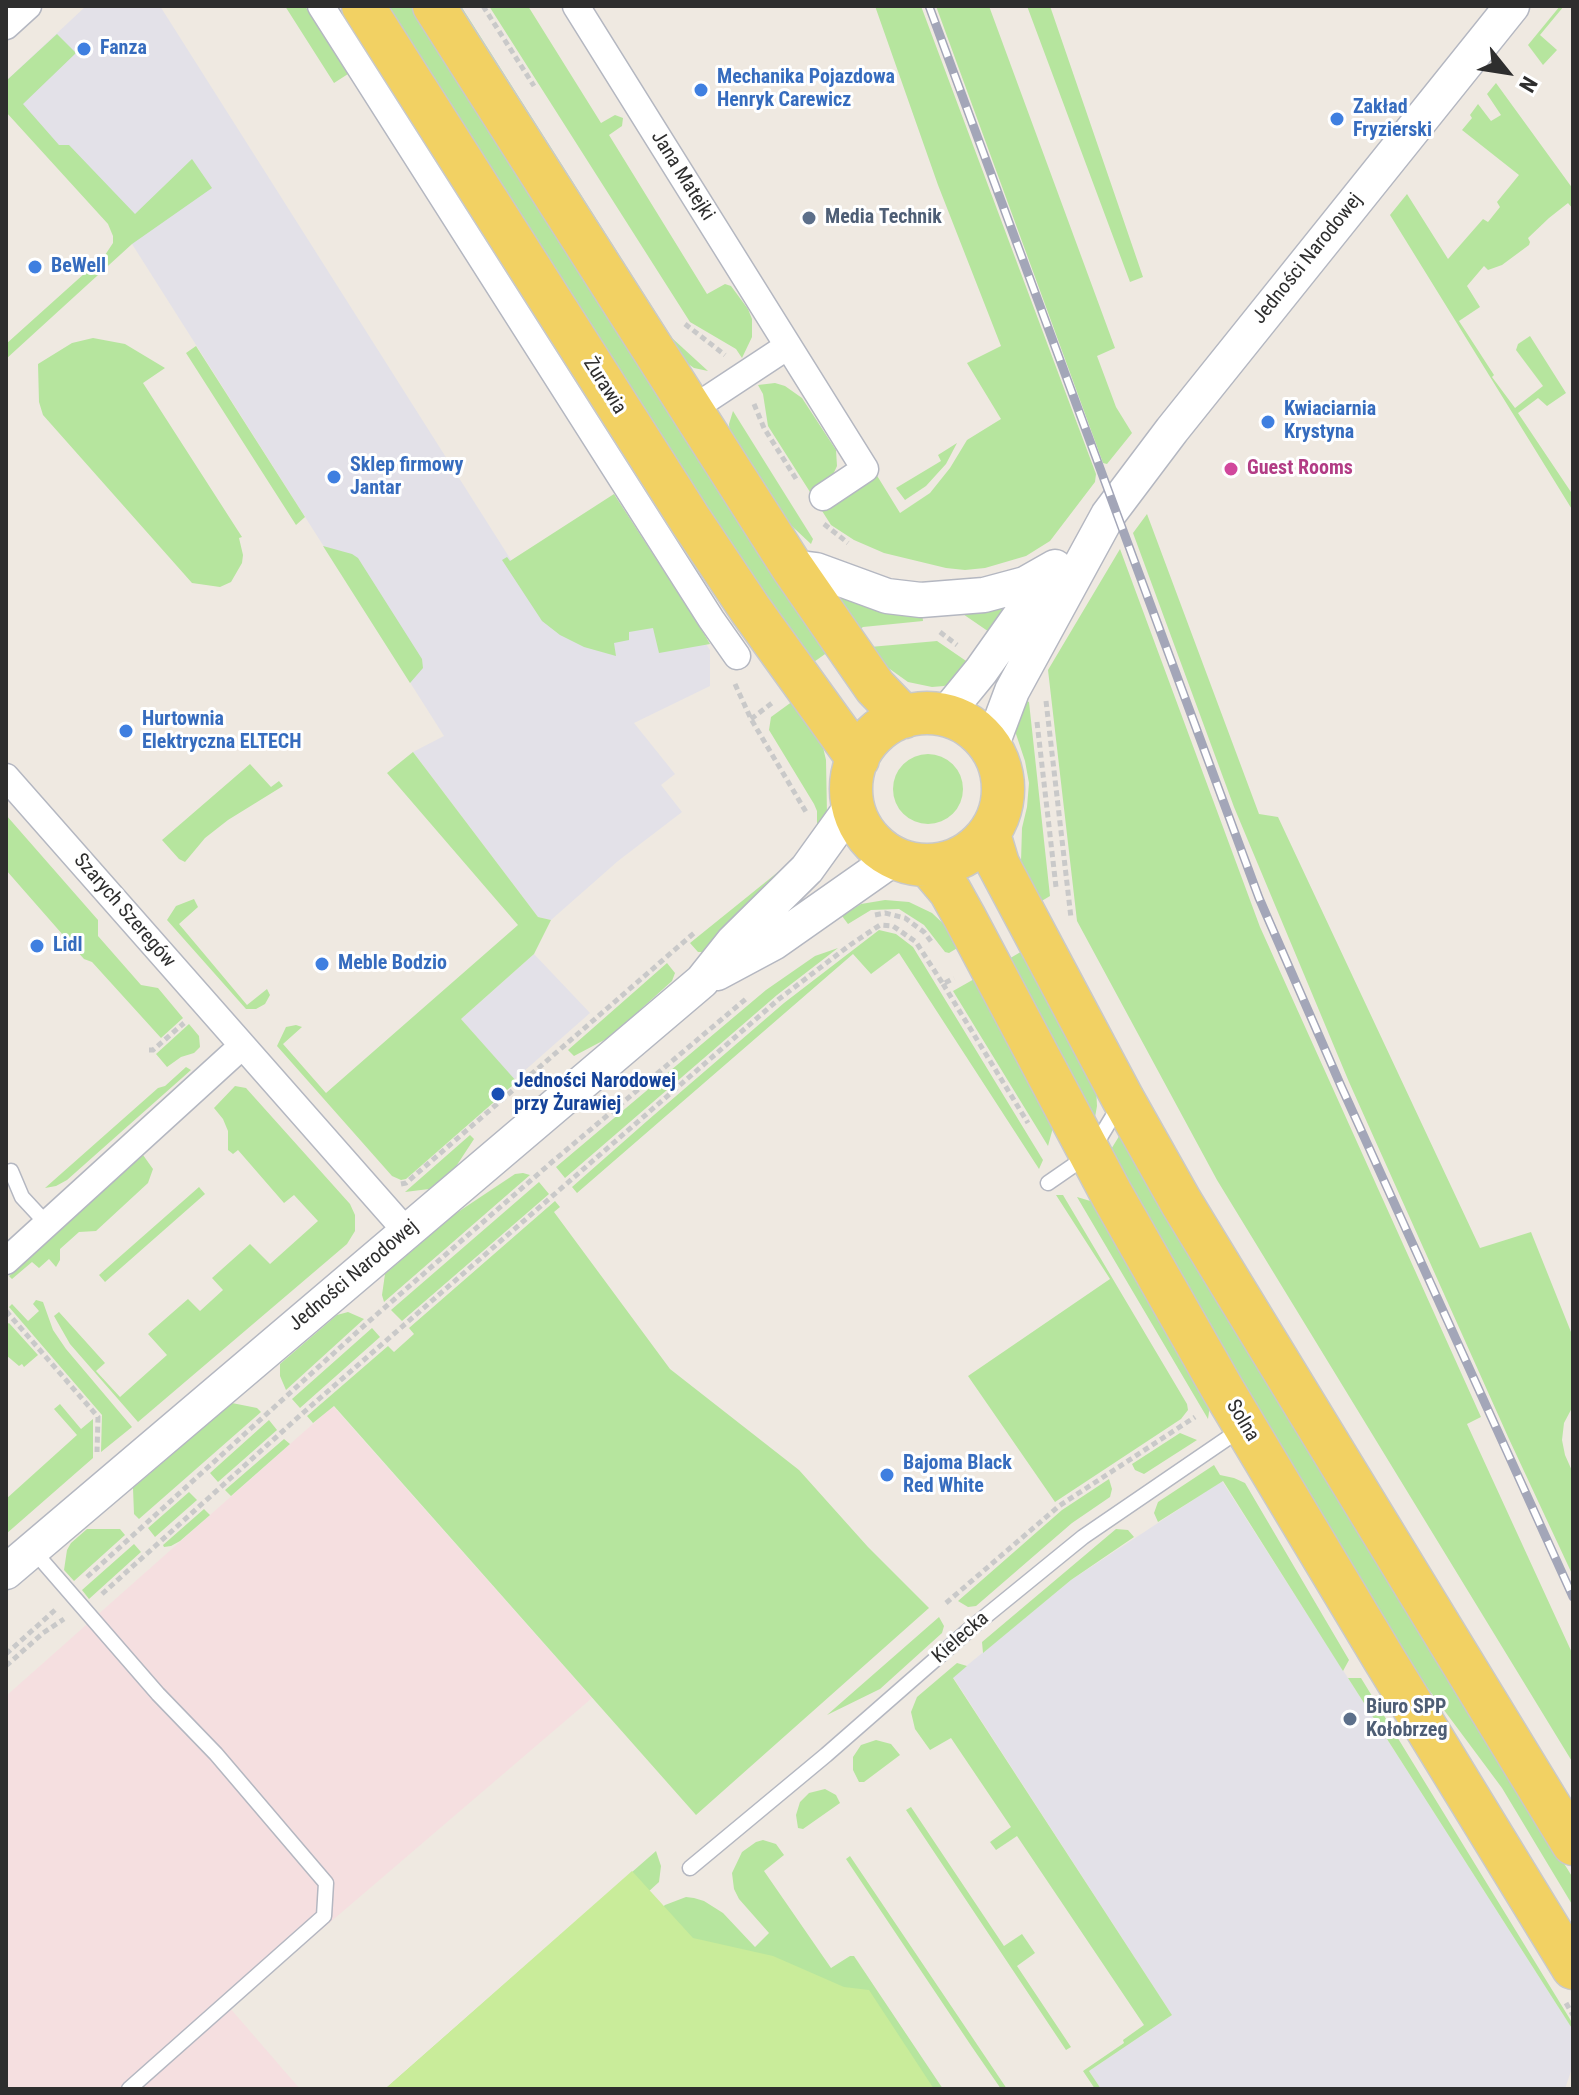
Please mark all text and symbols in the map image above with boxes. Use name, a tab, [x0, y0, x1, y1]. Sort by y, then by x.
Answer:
north arrow	[1467, 32, 1547, 112]
place label: Fanza	[100, 37, 147, 61]
marker: Fanza	[75, 40, 93, 58]
place label: Mechanika Pojazdowa Henryk Carewicz	[717, 66, 895, 113]
text: N	[1514, 72, 1542, 96]
marker: Mechanika Pojazdowa Henryk Carewicz	[692, 81, 710, 99]
place label: Zakład Fryzierski	[1353, 96, 1432, 143]
marker: Zakład Fryzierski	[1328, 110, 1346, 128]
street label: Jana Matejki	[645, 127, 719, 225]
street label: Jedności Narodowej	[1248, 189, 1368, 329]
place label: Media Technik	[825, 206, 942, 230]
marker: Media Technik	[800, 209, 818, 227]
place label: BeWell	[51, 255, 106, 279]
marker: BeWell	[26, 258, 44, 276]
street label: Żurawia	[577, 353, 631, 419]
place label: Kwiaciarnia Krystyna	[1284, 398, 1376, 445]
marker: Kwiaciarnia Krystyna	[1259, 413, 1277, 431]
place label: Sklep firmowy Jantar	[350, 454, 463, 501]
place label: Guest Rooms	[1247, 457, 1353, 481]
marker: Guest Rooms	[1222, 460, 1240, 478]
marker: Sklep firmowy Jantar	[325, 468, 343, 486]
place label: Hurtownia Elektryczna ELTECH	[142, 708, 302, 755]
marker: Hurtownia Elektryczna ELTECH	[117, 722, 135, 740]
street label: Szarych Szeregów	[68, 849, 180, 973]
place label: Lidl	[53, 934, 83, 958]
marker: Lidl	[28, 937, 46, 955]
place label: Meble Bodzio	[338, 952, 447, 976]
marker: Meble Bodzio	[313, 955, 331, 973]
place label: Jedności Narodowej przy Żurawiej	[514, 1070, 676, 1117]
marker: Jedności Narodowej przy Żurawiej	[489, 1085, 507, 1103]
street label: Jedności Narodowej	[285, 1215, 423, 1337]
street label: Solna	[1220, 1396, 1264, 1446]
place label: Bajoma Black Red White	[903, 1452, 1012, 1499]
marker: Bajoma Black Red White	[878, 1466, 896, 1484]
street label: Kielecka	[928, 1607, 994, 1669]
place label: Biuro SPP Kołobrzeg	[1366, 1696, 1447, 1743]
marker: Biuro SPP Kołobrzeg	[1341, 1710, 1359, 1728]

